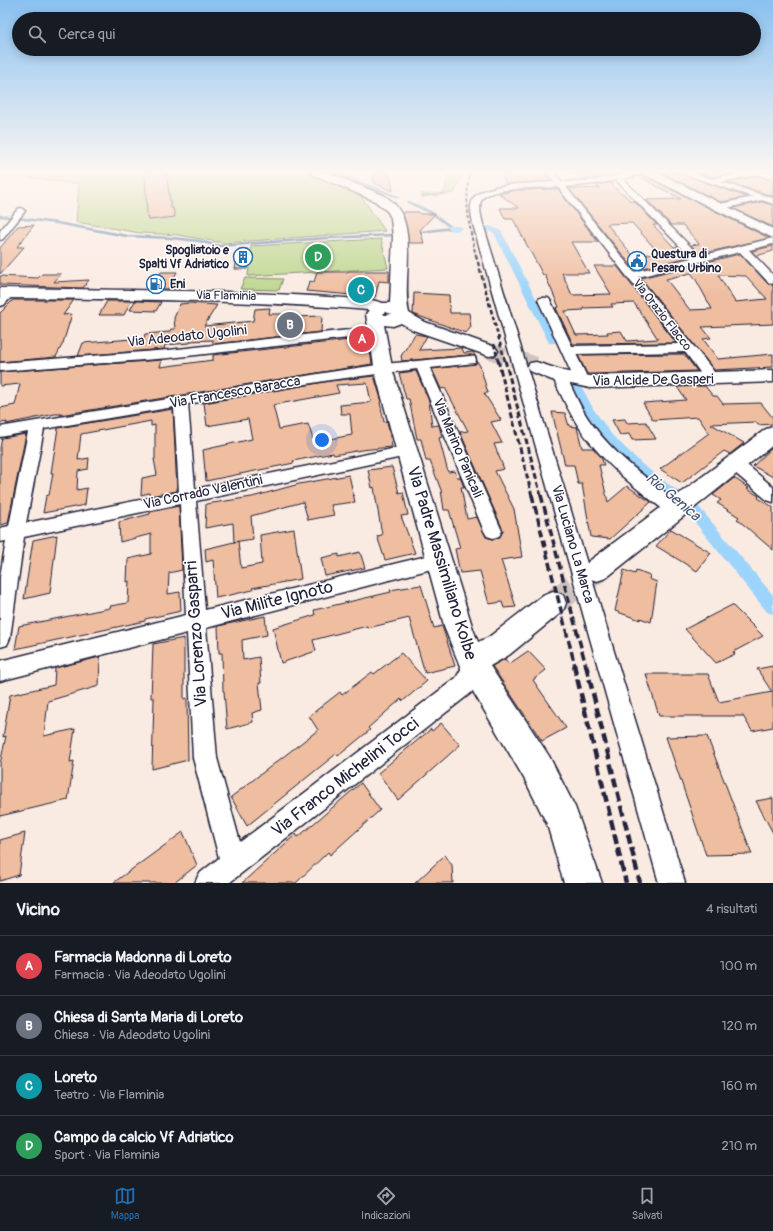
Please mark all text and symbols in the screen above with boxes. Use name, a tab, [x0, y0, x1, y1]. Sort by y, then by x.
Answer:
search box	[12, 12, 761, 56]
icon: search	[26, 23, 48, 45]
text: Cerca qui	[58, 25, 115, 44]
pin: D	[305, 242, 331, 272]
place label: Spogliatoio e Spalti Vf Adriatico	[139, 243, 230, 272]
building icon: Spogliatoio e Spalti Vf Adriatico	[232, 246, 254, 268]
place label: Questura di Pesaro Urbino	[651, 247, 722, 276]
public building icon: Questura di Pesaro Urbino	[626, 250, 648, 272]
fuel station icon: Eni	[145, 273, 167, 295]
pin: C	[348, 275, 374, 305]
street label: Via Orazio Flacco	[629, 276, 695, 354]
place label: Eni	[170, 277, 185, 292]
street label: Via Flaminia	[196, 288, 257, 304]
pin: B	[277, 310, 303, 340]
street label: Via Adeodato Ugolini	[126, 321, 248, 351]
pin: A	[349, 324, 375, 354]
street label: Via Alcide De Gasperi	[592, 370, 714, 390]
street label: Via Francesco Baracca	[168, 372, 302, 412]
street label: Via Marino Panicali	[429, 396, 487, 501]
your location	[312, 430, 332, 450]
street label: Via Padre Massimiliano Kolbe	[403, 464, 482, 663]
water label: Rio Genica	[642, 469, 705, 526]
street label: Via Corrado Valentini	[142, 471, 265, 513]
street label: Via Luciano La Marca	[548, 483, 598, 605]
street label: Via Lorenzo Gasparri	[180, 560, 212, 708]
street label: Via Milite Ignoto	[219, 576, 335, 624]
street label: Via Franco Michelini Tocci	[267, 713, 423, 841]
text: Vicino	[16, 899, 60, 920]
text: 4 risultati	[706, 901, 757, 917]
text: Farmacia Madonna di Loreto	[54, 948, 232, 967]
text: A	[25, 958, 33, 974]
text: 100 m	[720, 958, 757, 974]
text: Farmacia · Via Adeodato Ugolini	[54, 967, 226, 983]
text: Chiesa di Santa Maria di Loreto	[54, 1008, 243, 1027]
text: B	[25, 1018, 33, 1034]
text: 120 m	[721, 1018, 757, 1034]
text: Chiesa · Via Adeodato Ugolini	[54, 1027, 210, 1043]
text: Loreto	[54, 1068, 97, 1087]
text: C	[25, 1078, 33, 1094]
text: 160 m	[721, 1078, 757, 1094]
text: Teatro · Via Flaminia	[54, 1087, 164, 1103]
text: Campo da calcio Vf Adriatico	[54, 1128, 234, 1147]
text: D	[25, 1138, 33, 1154]
text: 210 m	[721, 1138, 757, 1154]
text: Sport · Via Flaminia	[54, 1147, 160, 1163]
tab: Mappa	[111, 1185, 139, 1222]
tab: Indicazioni	[361, 1185, 410, 1222]
tab: Salvati	[632, 1185, 662, 1222]

